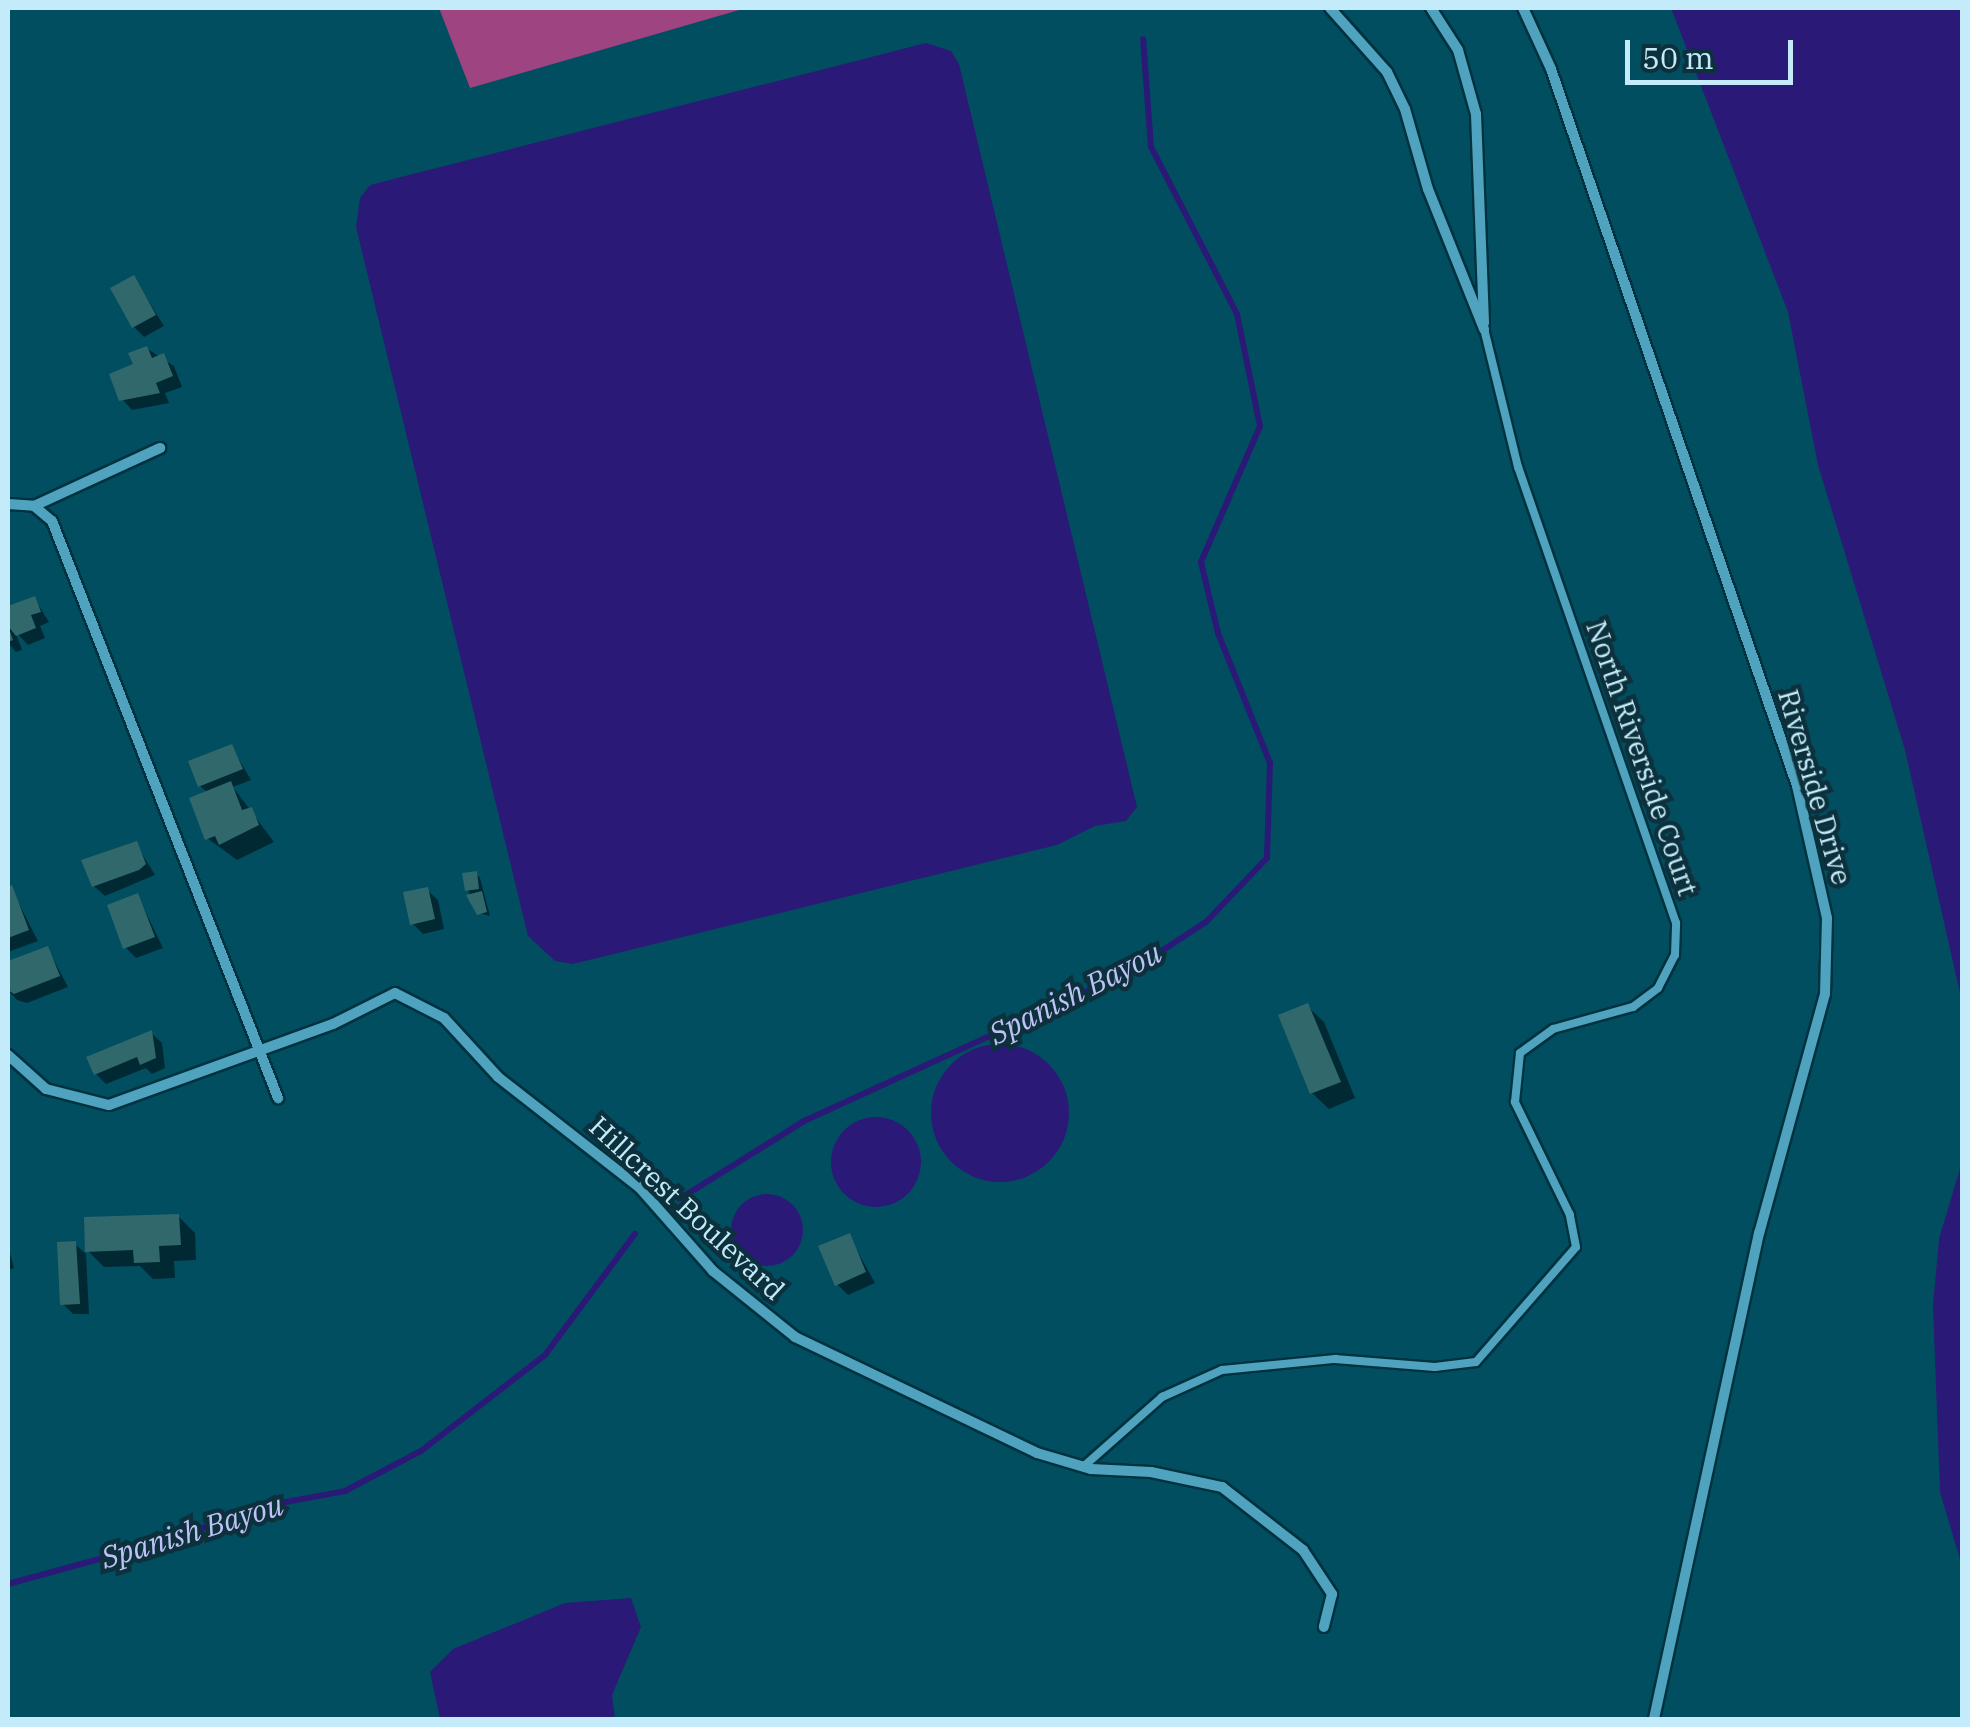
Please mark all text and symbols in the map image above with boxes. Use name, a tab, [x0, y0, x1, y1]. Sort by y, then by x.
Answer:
scale bar	[1630, 20, 1798, 82]
text: 50 m	[1642, 38, 1714, 77]
street label: North Riverside Court	[1579, 616, 1705, 900]
street label: Riverside Drive	[1771, 686, 1859, 888]
water label: Spanish Bayou	[983, 934, 1167, 1052]
street label: Hillcrest Boulevard	[583, 1109, 791, 1307]
water label: Spanish Bayou	[97, 1486, 287, 1576]

